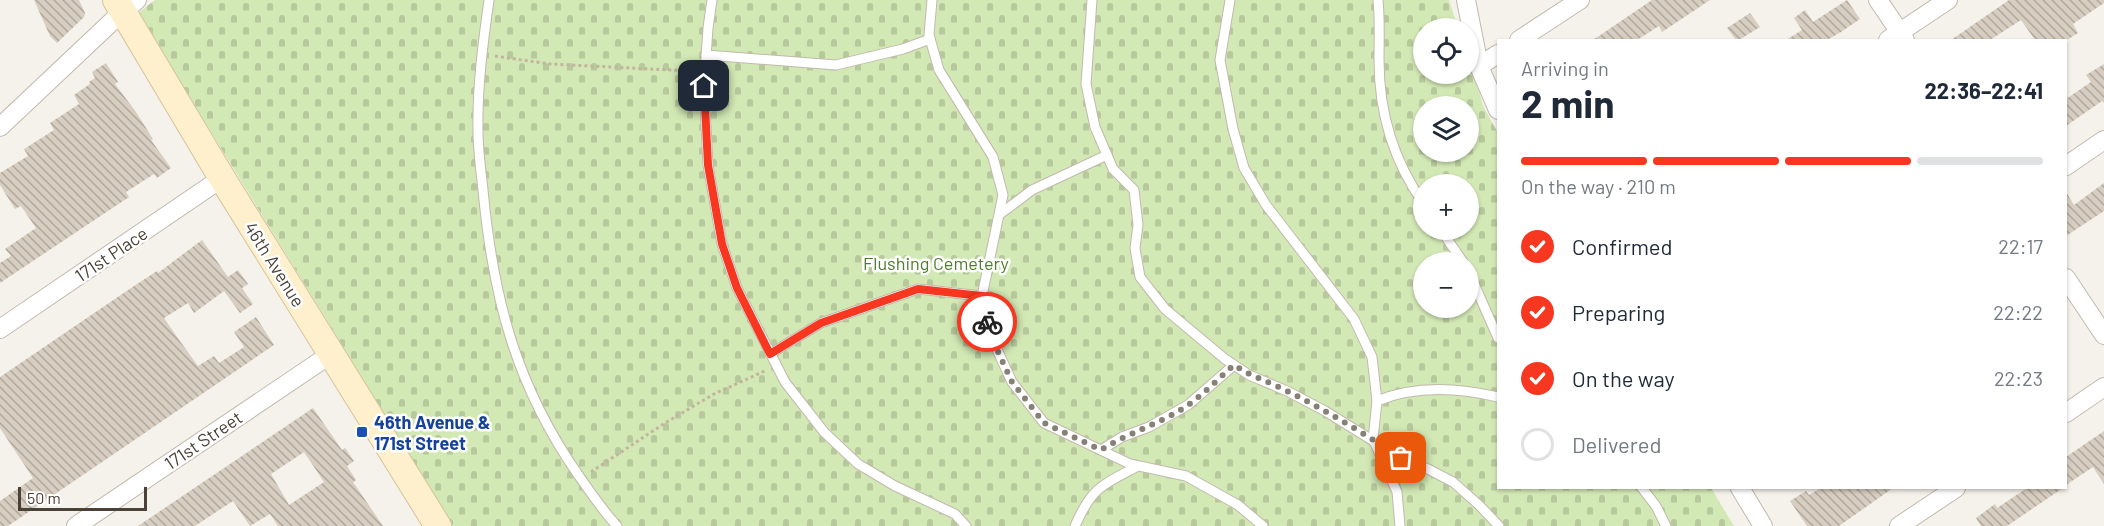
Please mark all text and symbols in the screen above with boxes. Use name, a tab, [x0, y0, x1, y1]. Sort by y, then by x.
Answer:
map controls	[1413, 18, 1479, 318]
button: locate	[1413, 18, 1479, 84]
text: Arriving in	[1521, 56, 1609, 80]
pin	[678, 60, 729, 111]
icon: home	[687, 69, 720, 102]
text: 22:36–22:41	[1925, 77, 2043, 103]
text: 2 min	[1521, 79, 1614, 126]
button: layers	[1413, 96, 1479, 162]
button: +	[1413, 174, 1479, 240]
text: On the way · 210 m	[1521, 174, 1676, 198]
street label: 46th Avenue	[240, 217, 310, 311]
street label: 171st Place	[71, 222, 151, 286]
icon: check	[1521, 230, 1554, 263]
text: Confirmed	[1572, 233, 1672, 259]
text: 22:17	[1998, 234, 2043, 258]
park label: Flushing Cemetery	[863, 252, 1009, 274]
button: −	[1413, 252, 1479, 318]
courier	[957, 292, 1017, 352]
icon: check	[1521, 296, 1554, 329]
text: Preparing	[1572, 299, 1665, 325]
text: 22:22	[1993, 300, 2043, 324]
icon: bike	[971, 306, 1004, 339]
icon: check	[1521, 362, 1554, 395]
text: On the way	[1572, 365, 1675, 391]
text: 22:23	[1994, 366, 2043, 390]
street label: 171st Street	[160, 406, 246, 474]
place label: 46th Avenue & 171st Street	[374, 411, 490, 454]
marker: 46th Avenue & 171st Street	[355, 425, 369, 439]
text: Delivered	[1572, 431, 1661, 457]
pin	[1375, 432, 1426, 483]
icon: bag	[1384, 441, 1417, 474]
scale bar	[18, 484, 147, 512]
text: 50 m	[27, 488, 61, 507]

